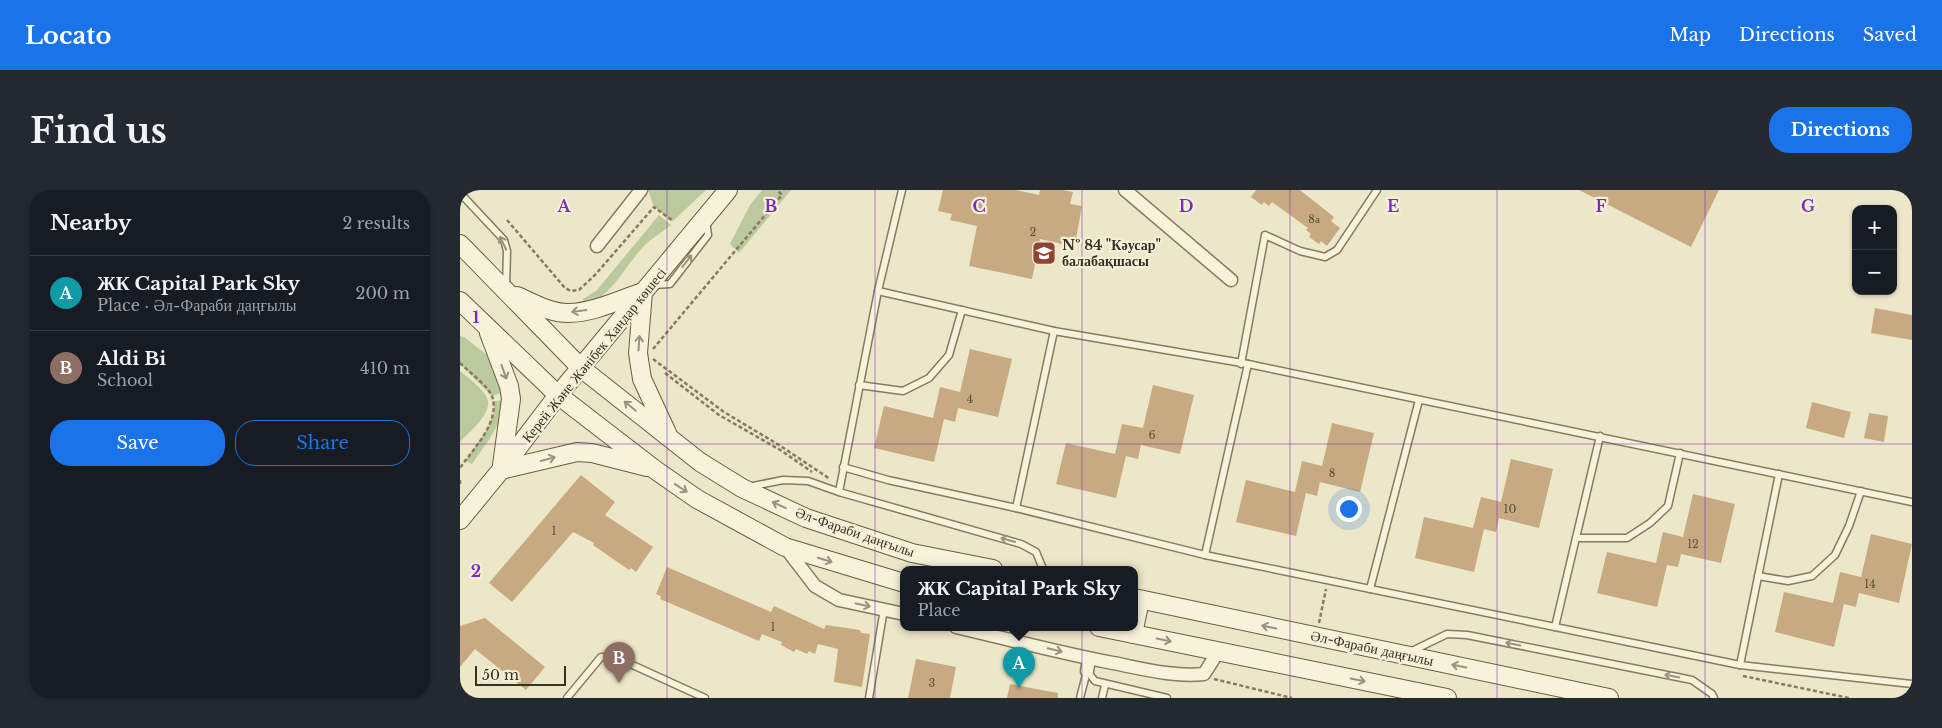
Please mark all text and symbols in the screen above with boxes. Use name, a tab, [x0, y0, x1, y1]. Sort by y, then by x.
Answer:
text: Locato	[25, 21, 111, 50]
text: Map	[1669, 24, 1711, 46]
text: Directions	[1739, 24, 1835, 46]
text: Saved	[1863, 24, 1917, 46]
button: Directions	[1769, 107, 1912, 153]
text: Find us	[30, 109, 167, 152]
text: A	[557, 196, 572, 216]
text: B	[765, 196, 778, 216]
text: C	[972, 196, 986, 216]
text: D	[1179, 196, 1193, 216]
text: E	[1387, 196, 1399, 216]
text: F	[1595, 196, 1607, 216]
text: G	[1801, 196, 1815, 216]
map controls	[1852, 205, 1897, 295]
button: +	[1852, 205, 1897, 250]
text: Nearby	[50, 210, 131, 236]
house number: 8а	[1308, 212, 1320, 226]
text: 2 results	[342, 213, 410, 233]
house number: 2	[1030, 225, 1037, 239]
one-way arrow	[498, 236, 507, 251]
place label: № 84 "Кәусар" балабақшасы	[1062, 236, 1161, 270]
school or university icon: № 84 "Кәусар" балабақшасы	[1031, 240, 1057, 266]
button: −	[1852, 250, 1897, 295]
one-way arrow	[682, 255, 693, 268]
street label: Керей Және Жәнібек Хандар көшесі	[518, 264, 670, 446]
text: ЖК Capital Park Sky	[97, 272, 300, 295]
text: A	[60, 283, 72, 303]
text: 200 m	[356, 283, 410, 303]
text: Place · Әл-Фараби даңғылы	[97, 295, 296, 315]
text: 1	[473, 307, 480, 327]
one-way arrow	[572, 307, 588, 317]
one-way arrow	[634, 336, 644, 352]
text: Aldi Bi	[97, 347, 166, 370]
text: B	[60, 358, 72, 378]
text: 410 m	[360, 358, 410, 378]
one-way arrow	[500, 364, 509, 379]
text: School	[97, 370, 153, 390]
house number: 4	[967, 392, 973, 406]
one-way arrow	[624, 401, 637, 412]
button: Save	[50, 420, 225, 466]
button: Share	[235, 420, 410, 466]
house number: 6	[1148, 428, 1156, 442]
one-way arrow	[540, 453, 556, 463]
house number: 8	[1329, 466, 1335, 480]
one-way arrow	[673, 483, 687, 493]
your location	[1336, 496, 1362, 522]
one-way arrow	[772, 500, 787, 510]
house number: 10	[1504, 502, 1517, 516]
street label: Әл-Фараби даңғылы	[793, 503, 918, 561]
house number: 1	[552, 524, 557, 538]
one-way arrow	[1001, 535, 1017, 545]
house number: 12	[1687, 537, 1699, 551]
one-way arrow	[817, 555, 833, 565]
text: 2	[471, 561, 481, 581]
popup	[900, 566, 1138, 631]
text: ЖК Capital Park Sky	[918, 577, 1120, 600]
house number: 14	[1864, 577, 1876, 591]
text: Place	[918, 600, 960, 620]
one-way arrow	[854, 601, 870, 610]
house number: 1	[771, 620, 776, 634]
one-way arrow	[1261, 621, 1277, 631]
street label: Әл-Фараби даңғылы	[1309, 626, 1436, 670]
one-way arrow	[1156, 636, 1172, 645]
one-way arrow	[1505, 639, 1521, 649]
pin: B	[603, 642, 635, 683]
one-way arrow	[1046, 646, 1062, 655]
pin: A	[1003, 647, 1035, 688]
one-way arrow	[1451, 661, 1467, 671]
scale bar	[475, 663, 566, 686]
text: 50 m	[482, 666, 519, 684]
one-way arrow	[1664, 671, 1680, 680]
house number: 3	[929, 676, 936, 690]
one-way arrow	[1349, 676, 1365, 685]

